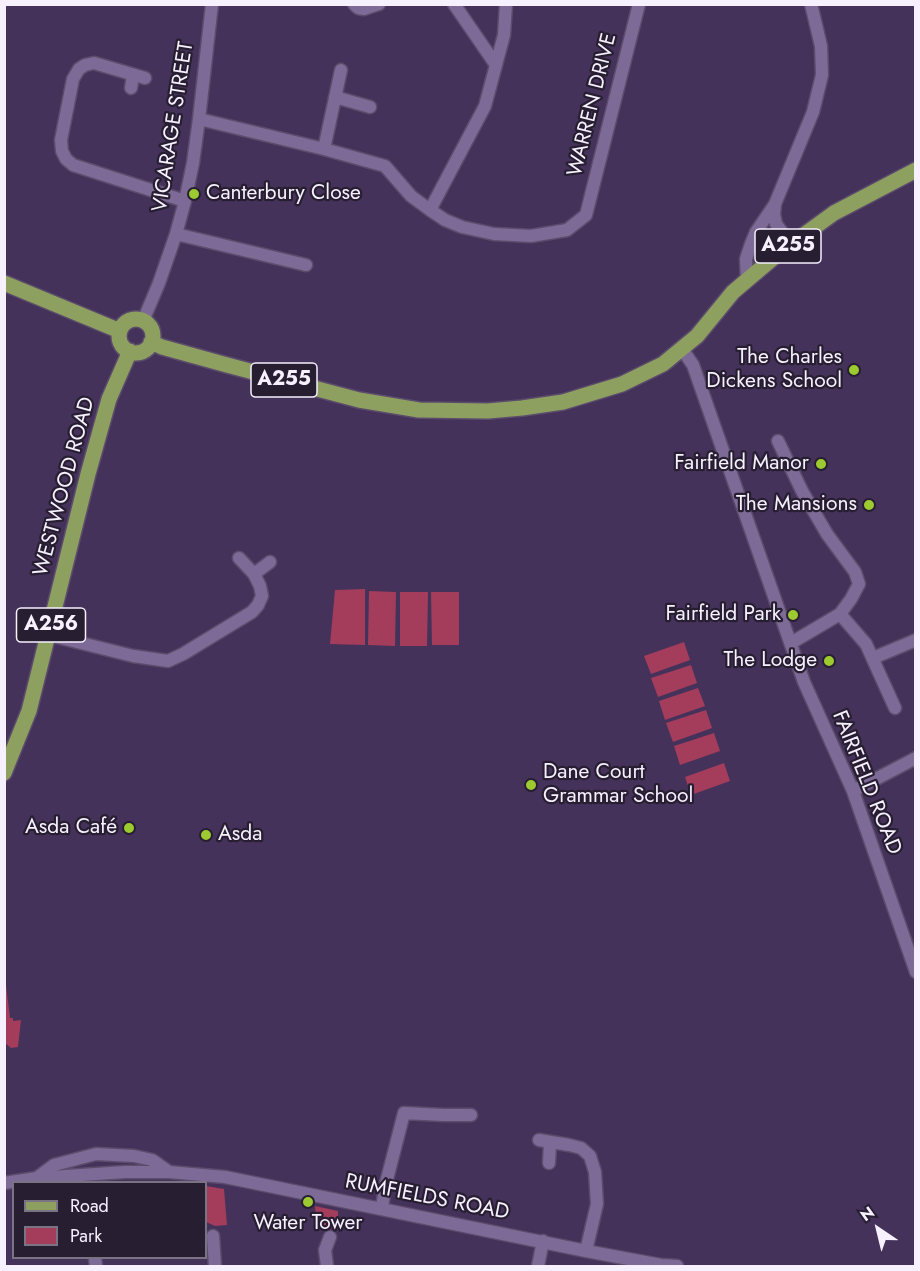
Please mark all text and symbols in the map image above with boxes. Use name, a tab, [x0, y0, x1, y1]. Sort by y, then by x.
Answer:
street label: WARREN DRIVE	[563, 31, 623, 179]
street label: VICARAGE STREET	[148, 40, 200, 214]
place label: Canterbury Close	[206, 181, 361, 207]
marker: Canterbury Close	[187, 187, 201, 201]
road number: A255	[755, 229, 821, 263]
place label: The Charles Dickens School	[706, 345, 842, 395]
road number: A255	[251, 363, 317, 397]
marker: The Charles Dickens School	[847, 363, 861, 377]
street label: WESTWOOD ROAD	[29, 395, 101, 579]
place label: Fairfield Manor	[674, 451, 809, 477]
marker: Fairfield Manor	[814, 457, 828, 471]
place label: The Mansions	[736, 492, 857, 518]
marker: The Mansions	[862, 498, 876, 512]
place label: Fairfield Park	[666, 602, 781, 628]
road number: A256	[16, 608, 86, 642]
marker: Fairfield Park	[786, 608, 800, 622]
place label: The Lodge	[723, 648, 817, 674]
marker: The Lodge	[822, 654, 836, 668]
street label: FAIRFIELD ROAD	[826, 707, 906, 859]
place label: Dane Court Grammar School	[543, 760, 693, 810]
marker: Dane Court Grammar School	[524, 778, 538, 792]
place label: Asda Café	[25, 815, 117, 841]
marker: Asda Café	[122, 821, 136, 835]
place label: Asda	[218, 822, 262, 848]
marker: Asda	[199, 828, 213, 842]
street label: RUMFIELDS ROAD	[343, 1170, 511, 1226]
legend	[12, 1181, 207, 1259]
text: Road	[70, 1193, 109, 1219]
marker: Water Tower	[301, 1195, 315, 1209]
north arrow	[848, 1199, 908, 1259]
text: N	[856, 1201, 879, 1227]
place label: Water Tower	[254, 1211, 362, 1237]
text: Park	[70, 1223, 102, 1249]

